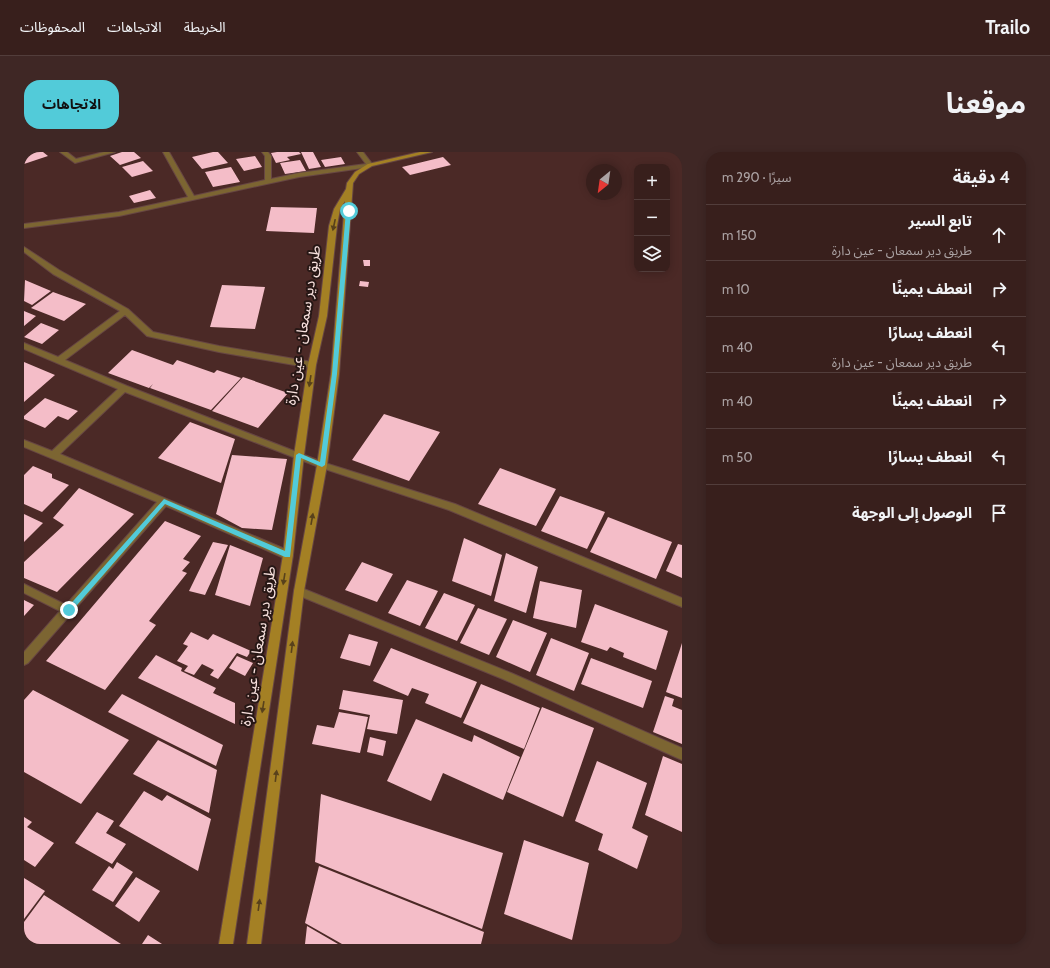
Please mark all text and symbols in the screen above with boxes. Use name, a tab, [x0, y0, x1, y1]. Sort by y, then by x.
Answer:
text: Trailo	[985, 16, 1030, 39]
text: المحفوظات	[20, 18, 85, 36]
text: الاتجاهات	[107, 18, 162, 36]
text: الخريطة	[184, 18, 226, 36]
button: الاتجاهات	[24, 80, 119, 129]
text: موقعنا	[946, 86, 1026, 120]
north arrow	[586, 164, 622, 200]
map controls	[634, 164, 670, 272]
button: +	[634, 164, 670, 200]
text: 4 دقيقة	[953, 167, 1010, 187]
text: سيرًا · 290 m	[722, 169, 792, 185]
button: −	[634, 200, 670, 236]
route start	[340, 202, 358, 220]
text: تابع السير	[908, 212, 972, 230]
one-way arrow	[330, 218, 336, 231]
icon: ahead	[988, 224, 1010, 246]
text: 150 m	[722, 227, 757, 243]
button: layers	[634, 236, 670, 272]
text: طريق دير سمعان - عين دارة	[832, 242, 972, 258]
street label: طريق دير سمعان - عين دارة	[281, 244, 326, 406]
icon: right	[988, 278, 1010, 300]
text: انعطف يمينًا	[892, 280, 972, 298]
text: 10 m	[722, 281, 750, 297]
text: انعطف يسارًا	[888, 324, 972, 342]
icon: left	[988, 336, 1010, 358]
text: 40 m	[722, 339, 753, 355]
text: طريق دير سمعان - عين دارة	[832, 354, 972, 370]
one-way arrow	[307, 375, 313, 387]
icon: right	[988, 390, 1010, 412]
text: انعطف يمينًا	[892, 392, 972, 410]
text: 40 m	[722, 393, 753, 409]
icon: left	[988, 446, 1010, 468]
text: انعطف يسارًا	[888, 448, 972, 466]
text: 50 m	[722, 449, 752, 465]
icon: arrive	[988, 502, 1010, 524]
text: الوصول إلى الوجهة	[852, 504, 972, 522]
one-way arrow	[310, 513, 316, 525]
street label: طريق دير سمعان - عين دارة	[236, 565, 281, 727]
one-way arrow	[281, 573, 287, 585]
route end	[60, 601, 78, 619]
one-way arrow	[289, 641, 295, 654]
one-way arrow	[260, 701, 266, 713]
one-way arrow	[273, 770, 279, 783]
one-way arrow	[256, 899, 262, 911]

